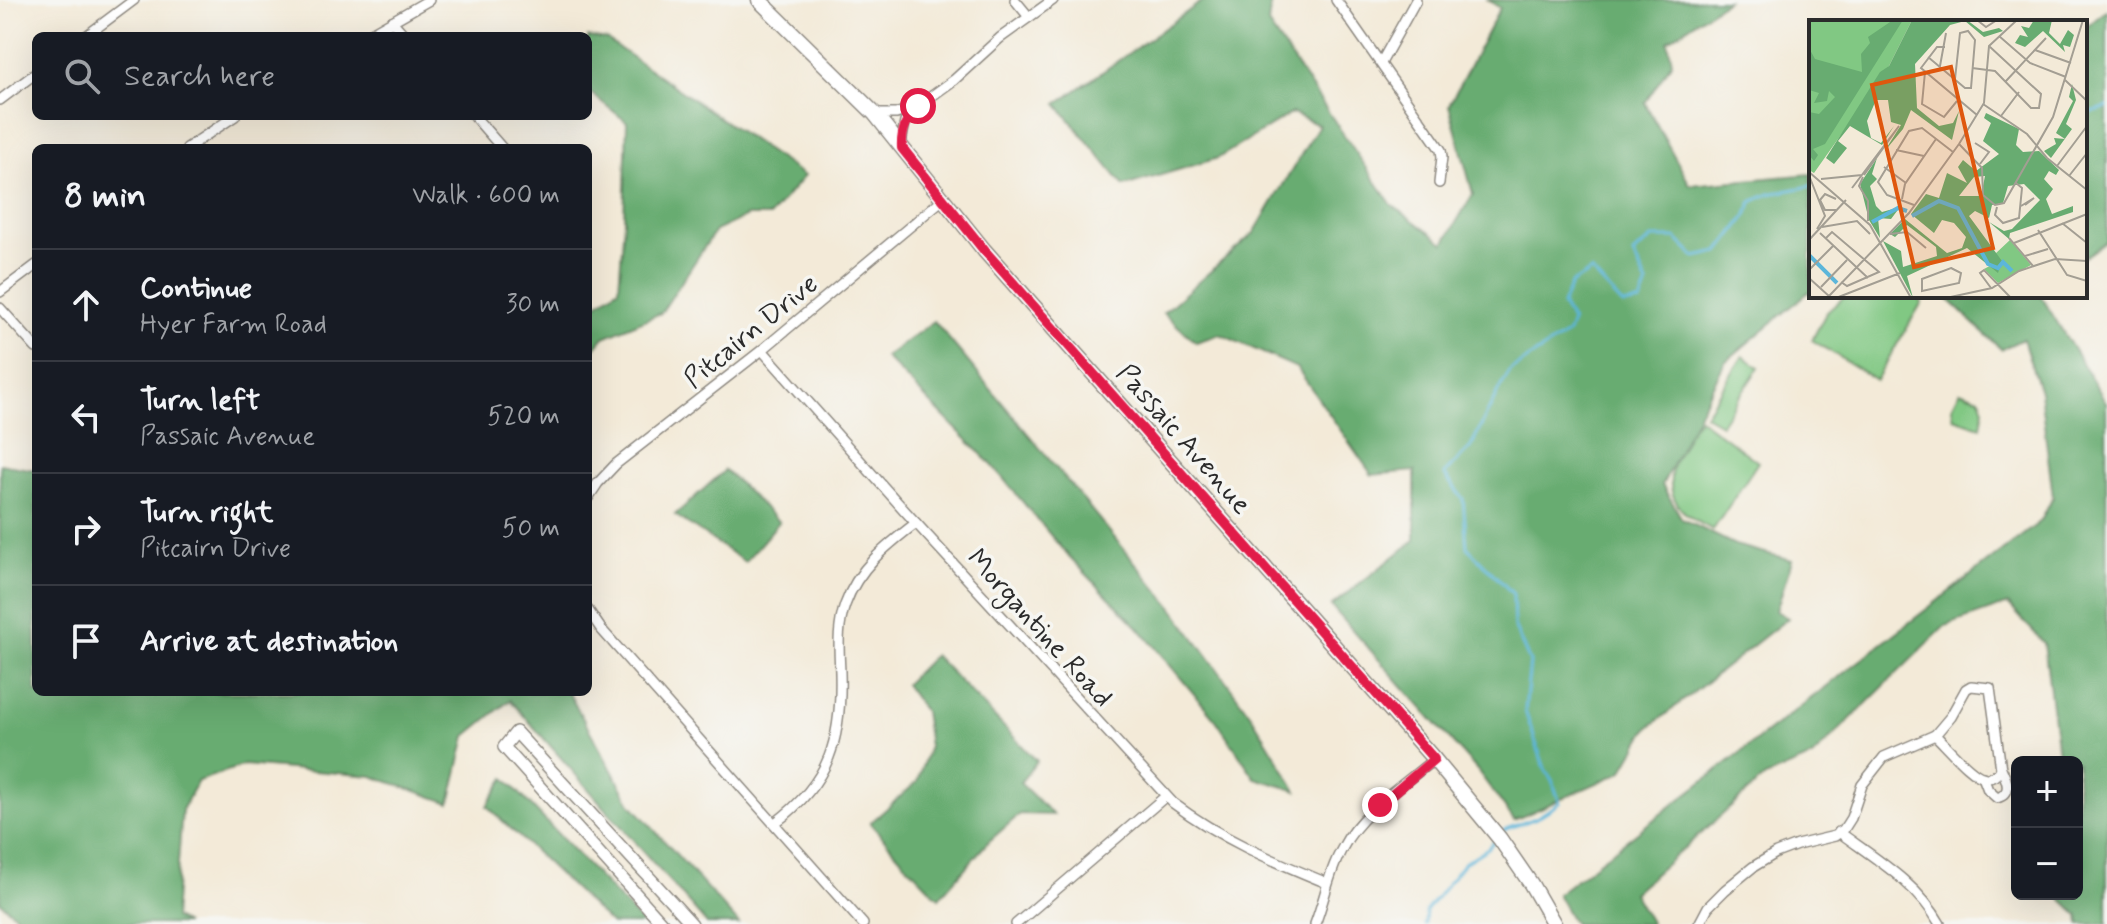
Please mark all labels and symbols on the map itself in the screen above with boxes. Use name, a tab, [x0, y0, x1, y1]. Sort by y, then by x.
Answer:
inset map	[1809, 20, 2087, 298]
route start	[900, 88, 936, 124]
street label: Pitcairn Drive	[677, 266, 826, 397]
street label: Passaic Avenue	[1107, 356, 1259, 523]
street label: Morgantine Road	[956, 541, 1120, 717]
route end	[1362, 787, 1398, 823]

